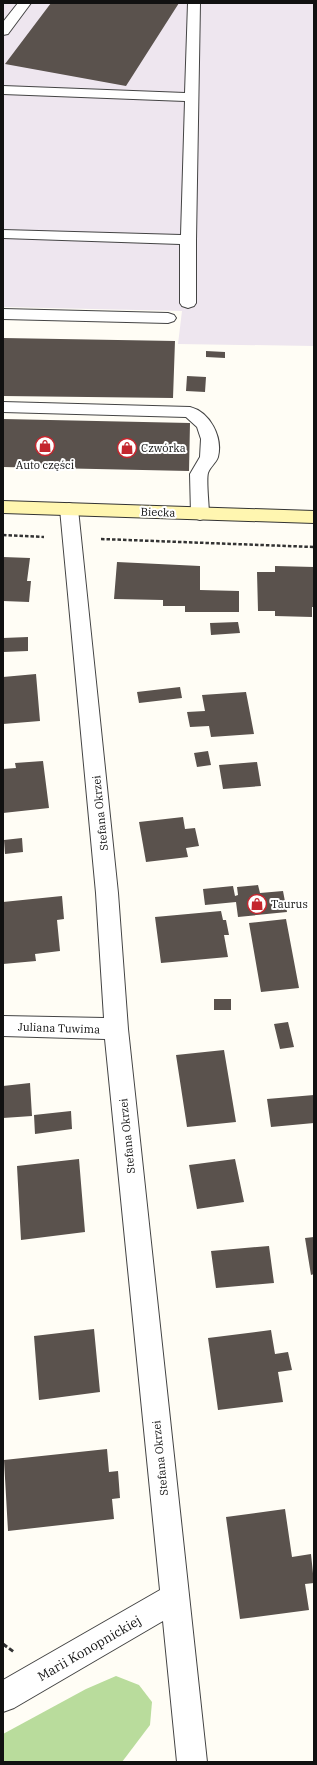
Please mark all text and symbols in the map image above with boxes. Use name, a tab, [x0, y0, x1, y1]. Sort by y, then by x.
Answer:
shop icon: Auto części	[34, 435, 56, 457]
shop icon: Czwórka	[116, 437, 138, 459]
place label: Czwórka	[141, 441, 186, 455]
place label: Auto części	[16, 458, 75, 472]
street label: Biecka	[140, 504, 176, 520]
street label: Stefana Okrzei	[89, 774, 111, 851]
shop icon: Taurus	[246, 893, 268, 915]
place label: Taurus	[271, 897, 308, 911]
street label: Juliana Tuwima	[18, 1020, 100, 1036]
street label: Stefana Okrzei	[116, 1097, 138, 1174]
street label: Stefana Okrzei	[149, 1419, 171, 1496]
street label: Marii Konopnickiej	[34, 1612, 144, 1685]

